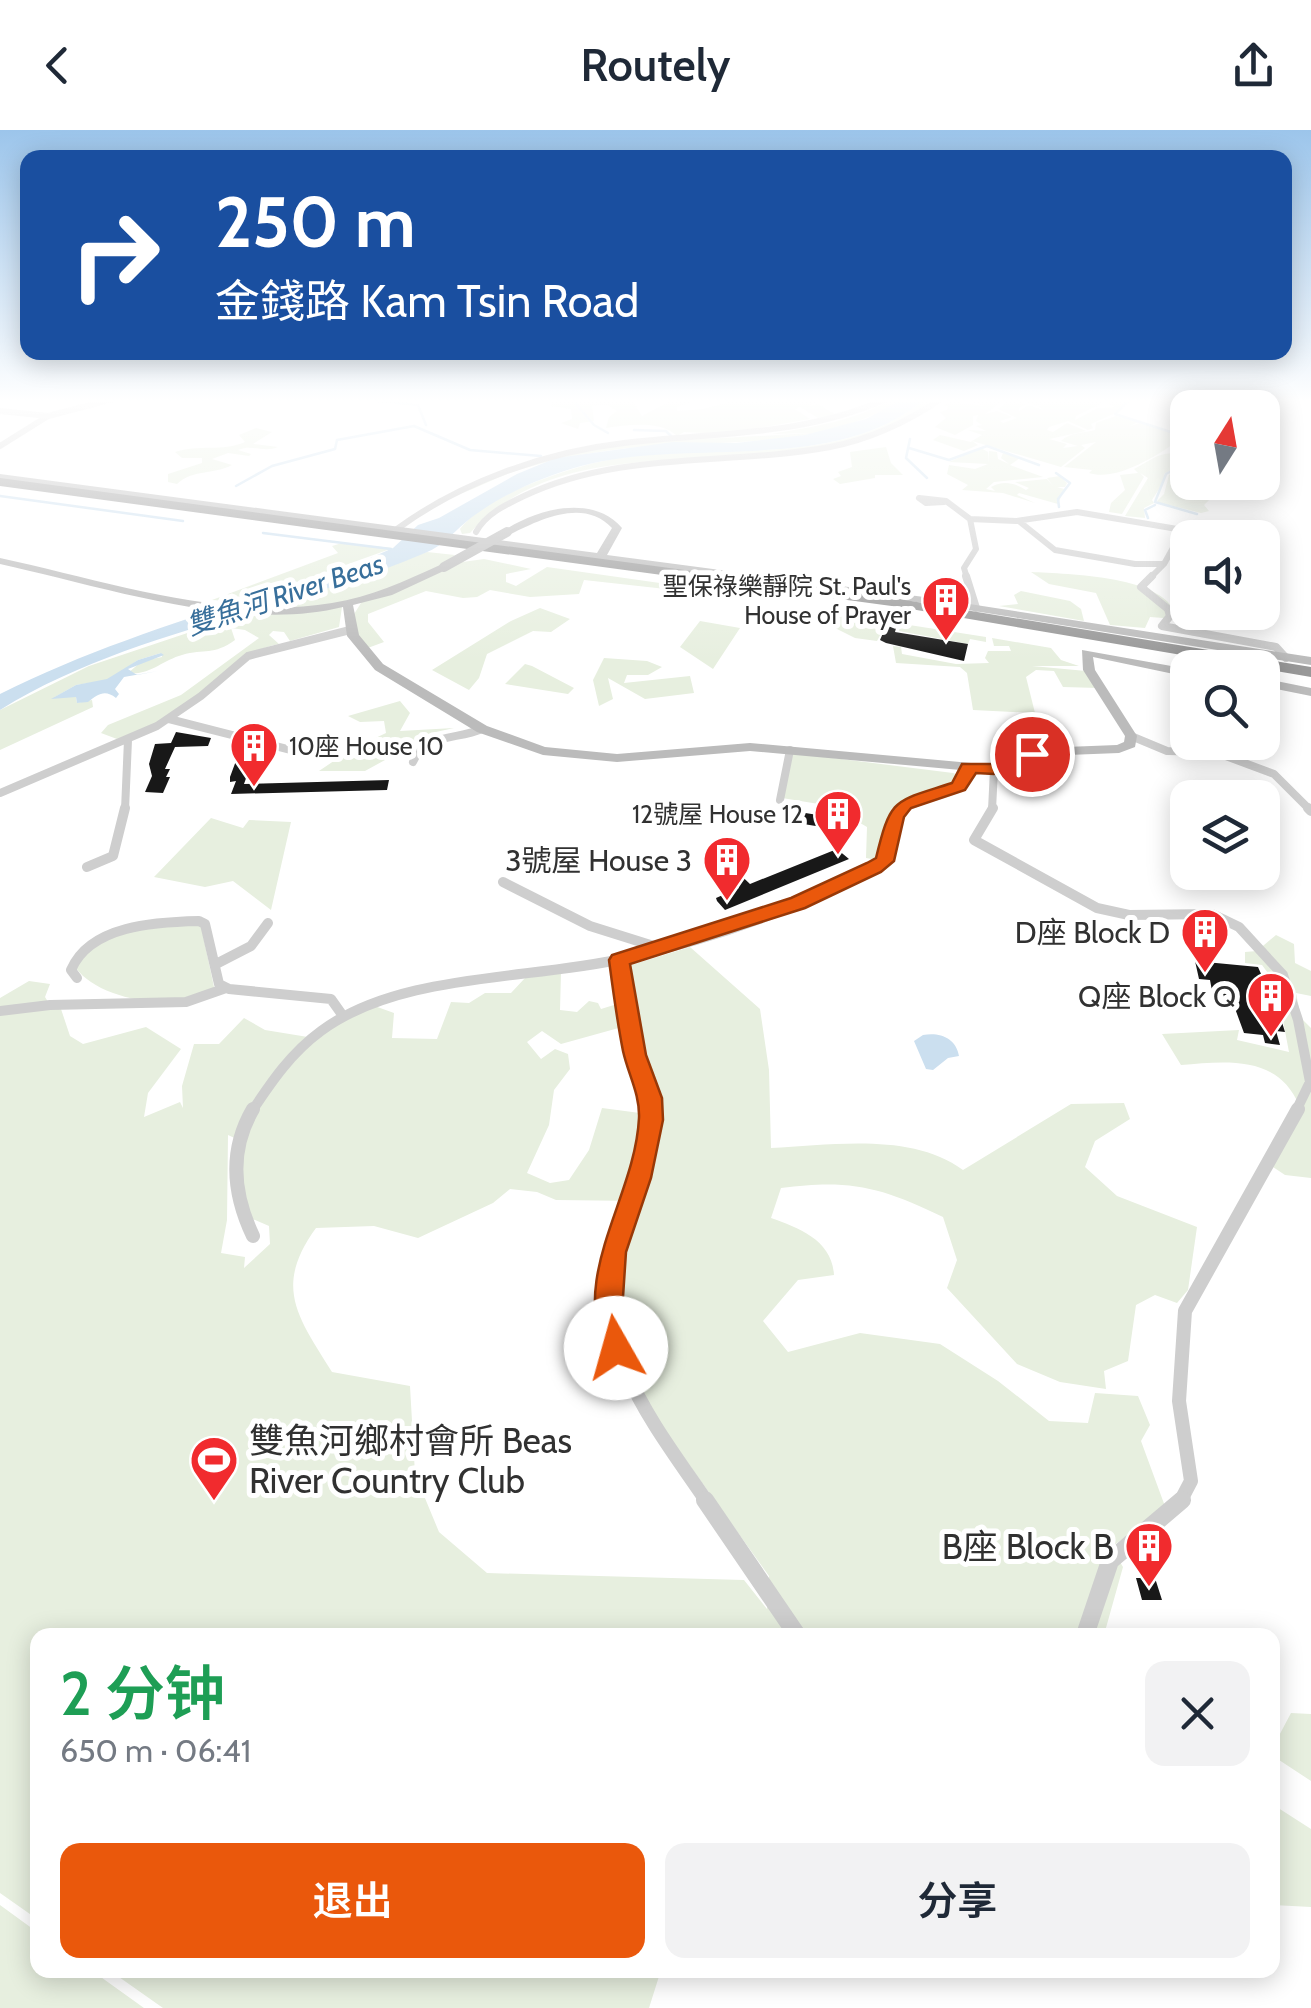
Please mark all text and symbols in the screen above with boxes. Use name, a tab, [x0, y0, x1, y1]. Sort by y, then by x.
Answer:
icon: back	[30, 38, 85, 93]
text: Routely	[581, 38, 730, 92]
icon: share	[1226, 38, 1281, 93]
text: 250 m	[215, 179, 416, 265]
icon: right	[50, 190, 180, 320]
text: 金錢路 Kam Tsin Road	[215, 274, 639, 328]
north arrow	[1170, 390, 1280, 500]
map controls	[1170, 390, 1280, 890]
button: sound	[1170, 520, 1280, 630]
water label: 雙魚河 River Beas	[182, 546, 388, 642]
place label: 聖保祿樂靜院 St. Paul's House of Prayer	[663, 571, 911, 630]
building icon: 聖保祿樂靜院 St. Paul's House of Prayer	[920, 574, 972, 642]
button: search	[1170, 650, 1280, 760]
pin	[990, 712, 1075, 797]
building icon: 10座 House 10	[228, 720, 280, 788]
icon: arrive	[1005, 727, 1060, 782]
place label: 10座 House 10	[289, 731, 444, 761]
button: layers	[1170, 780, 1280, 890]
building icon: 12號屋 House 12	[812, 788, 864, 856]
place label: 12號屋 House 12	[632, 799, 803, 829]
building icon: 3號屋 House 3	[701, 834, 753, 902]
place label: 3號屋 House 3	[505, 842, 692, 879]
building icon: D座 Block D	[1179, 906, 1231, 974]
place label: D座 Block D	[1015, 914, 1170, 951]
building icon: Q座 Block Q	[1245, 970, 1297, 1038]
place label: Q座 Block Q	[1078, 978, 1236, 1015]
position arrow	[564, 1296, 668, 1400]
place label: 雙魚河鄉村會所 Beas River Country Club	[249, 1419, 572, 1502]
sports icon: 雙魚河鄉村會所 Beas River Country Club	[188, 1434, 240, 1502]
building icon: B座 Block B	[1123, 1520, 1175, 1588]
place label: B座 Block B	[942, 1525, 1114, 1568]
text: 2 分钟	[60, 1657, 225, 1730]
button: close	[1145, 1661, 1250, 1766]
text: 650 m · 06:41	[60, 1731, 251, 1770]
button: 退出	[60, 1843, 645, 1958]
button: 分享	[665, 1843, 1250, 1958]

